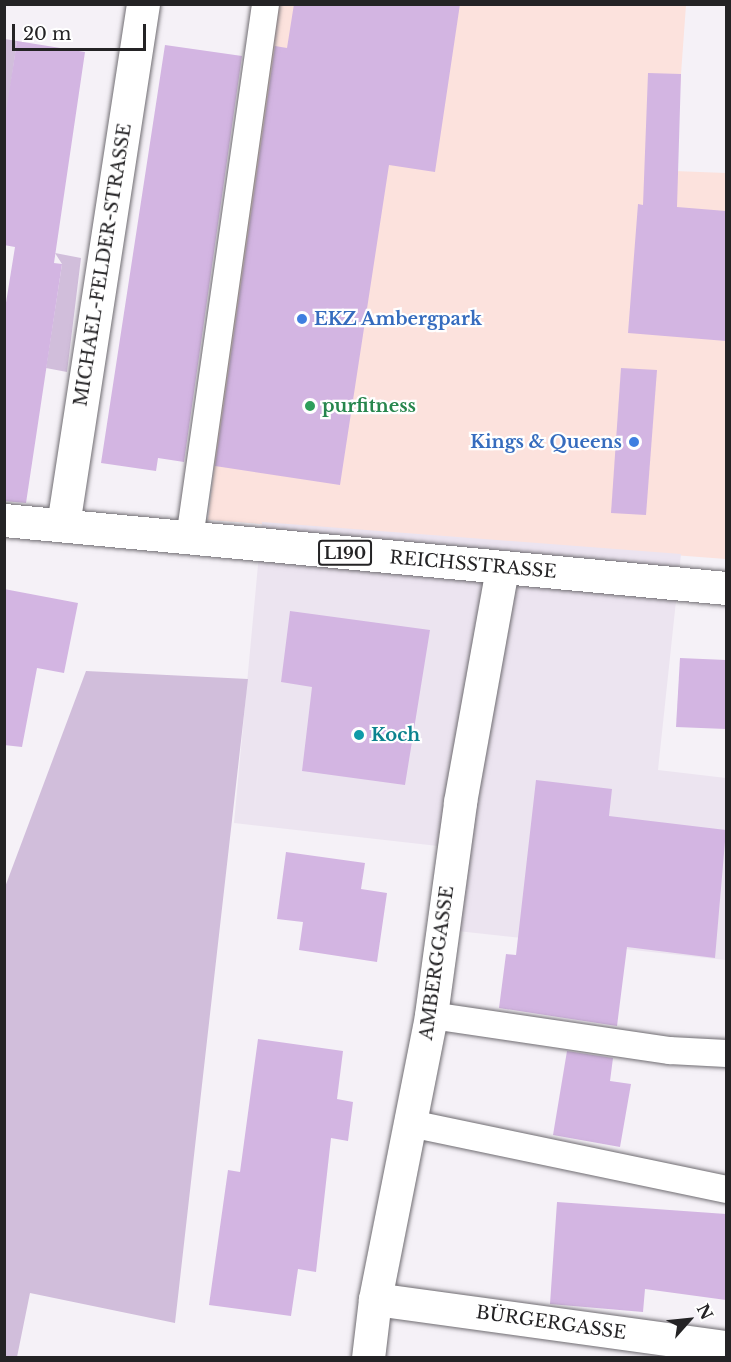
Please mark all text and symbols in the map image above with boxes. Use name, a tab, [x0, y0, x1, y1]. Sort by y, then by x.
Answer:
scale bar	[15, 12, 148, 50]
text: 20 m	[23, 23, 71, 45]
street label: MICHAEL-FELDER-STRASSE	[70, 122, 136, 408]
place label: EKZ Ambergpark	[314, 308, 483, 330]
marker: EKZ Ambergpark	[295, 312, 309, 326]
place label: purfitness	[322, 395, 416, 417]
marker: purfitness	[303, 399, 317, 413]
place label: Kings & Queens	[470, 431, 622, 453]
marker: Kings & Queens	[627, 435, 641, 449]
road number: L190	[318, 540, 372, 566]
street label: REICHSSTRASSE	[389, 547, 557, 583]
place label: Koch	[371, 724, 420, 746]
marker: Koch	[352, 728, 366, 742]
street label: AMBERGGASSE	[415, 884, 459, 1042]
north arrow	[659, 1290, 719, 1350]
text: N	[693, 1301, 717, 1323]
street label: BÜRGERGASSE	[475, 1302, 627, 1344]

